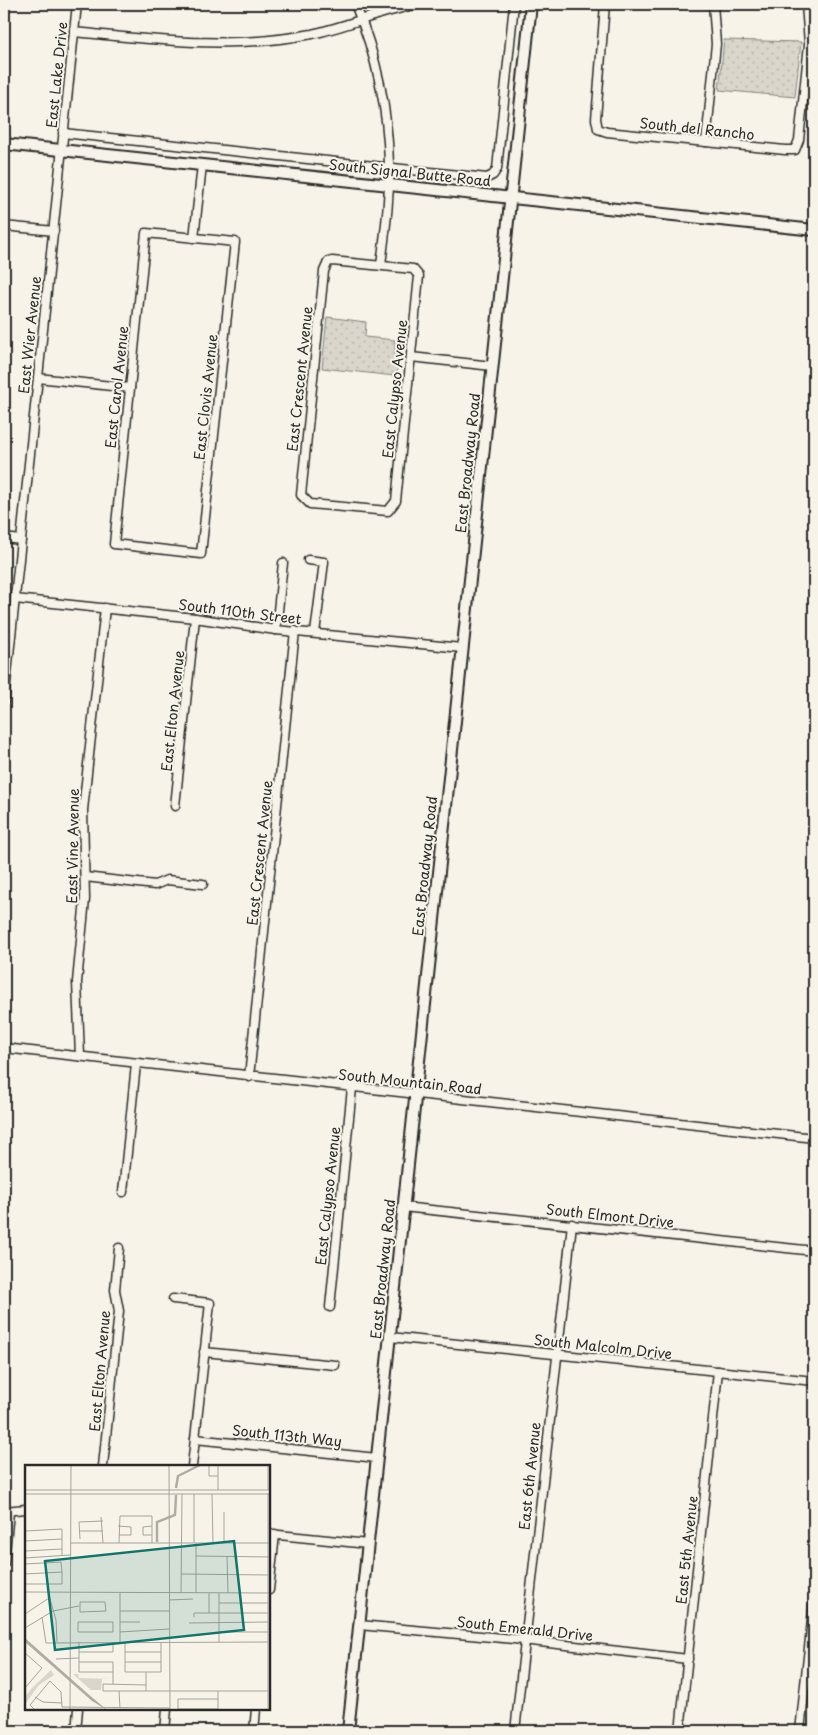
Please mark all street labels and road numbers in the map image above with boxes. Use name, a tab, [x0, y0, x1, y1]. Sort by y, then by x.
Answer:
street label: East Lake Drive	[40, 21, 73, 129]
street label: South del Rancho	[639, 112, 756, 145]
street label: South Signal Butte Road	[328, 154, 492, 191]
street label: East Wier Avenue	[13, 275, 46, 395]
street label: East Crescent Avenue	[281, 305, 318, 453]
street label: East Calypso Avenue	[377, 318, 412, 459]
street label: East Carol Avenue	[100, 324, 133, 449]
street label: East Clovis Avenue	[188, 333, 223, 461]
street label: East Broadway Road	[450, 392, 485, 534]
street label: South 110th Street	[177, 594, 303, 629]
street label: East Elton Avenue	[156, 649, 189, 773]
street label: East Crescent Avenue	[241, 779, 278, 927]
street label: East Vine Avenue	[61, 788, 84, 904]
street label: East Broadway Road	[407, 795, 442, 937]
street label: South Mountain Road	[337, 1064, 483, 1099]
street label: East Calypso Avenue	[310, 1125, 345, 1266]
street label: East Broadway Road	[365, 1198, 400, 1340]
street label: South Elmont Drive	[545, 1198, 675, 1233]
street label: East Elton Avenue	[84, 1309, 115, 1433]
street label: South Malcolm Drive	[533, 1329, 673, 1364]
street label: South 113th Way	[231, 1419, 343, 1452]
street label: East 6th Avenue	[513, 1421, 546, 1531]
street label: East 5th Avenue	[670, 1495, 703, 1605]
street label: South Emerald Drive	[456, 1611, 594, 1646]

